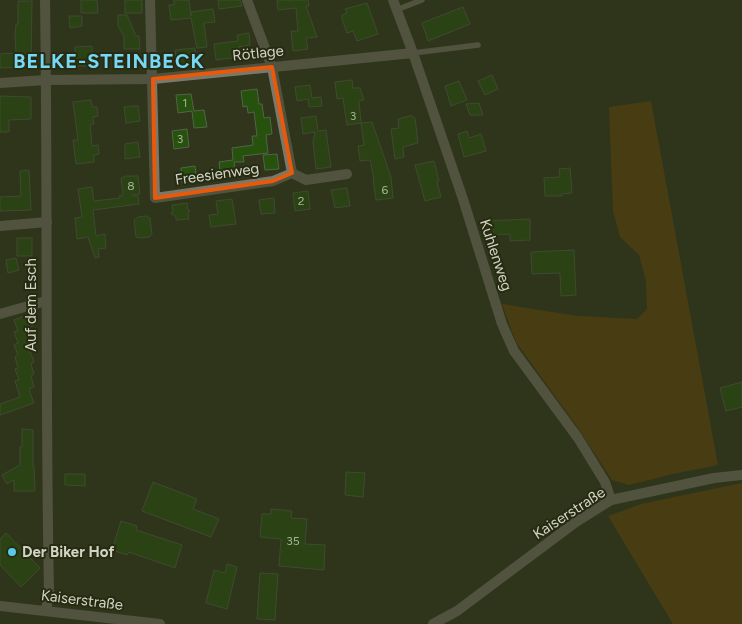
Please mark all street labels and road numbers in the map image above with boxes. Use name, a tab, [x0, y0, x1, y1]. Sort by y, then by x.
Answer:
street label: Rötlage	[231, 41, 285, 65]
street label: Freesienweg	[174, 159, 260, 189]
street label: Kuhlenweg	[476, 217, 516, 293]
street label: Auf dem Esch	[22, 258, 40, 352]
street label: Kaiserstraße	[530, 483, 608, 543]
street label: Kaiserstraße	[40, 586, 124, 614]

